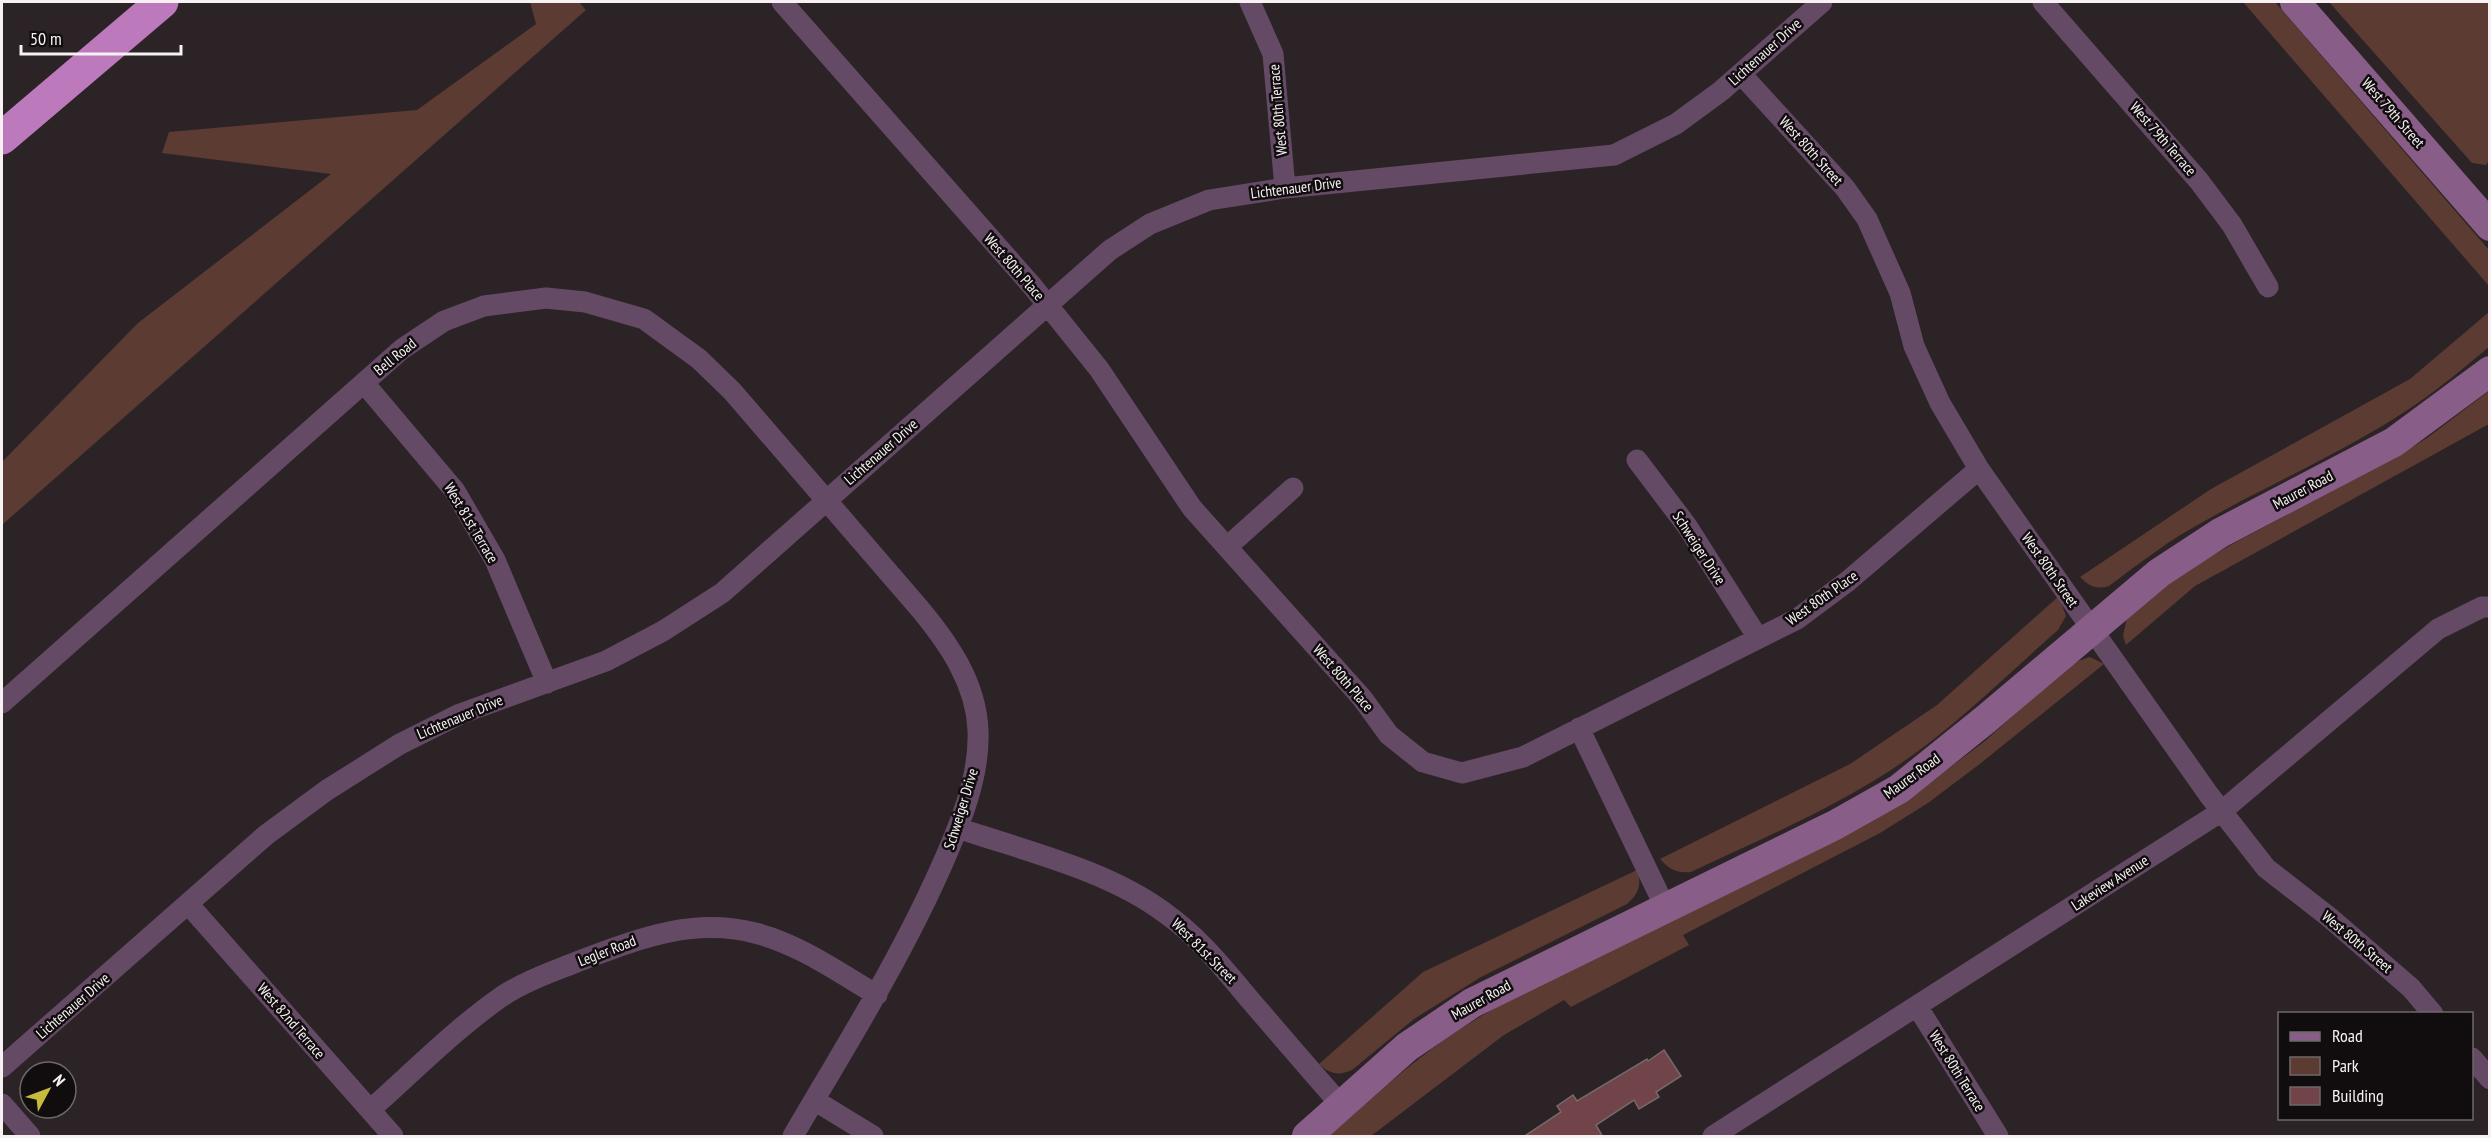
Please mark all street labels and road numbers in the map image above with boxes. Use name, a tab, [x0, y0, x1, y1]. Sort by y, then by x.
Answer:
street label: Lichtenauer Drive	[1724, 14, 1805, 89]
street label: West 80th Terrace	[1264, 63, 1291, 157]
street label: West 79th Street	[2358, 74, 2429, 152]
street label: West 79th Terrace	[2126, 98, 2201, 180]
street label: West 80th Street	[1775, 112, 1847, 189]
street label: Lichtenauer Drive	[1249, 173, 1342, 203]
street label: West 80th Place	[980, 229, 1049, 304]
street label: Bell Road	[370, 334, 420, 379]
street label: Lichtenauer Drive	[840, 414, 921, 489]
street label: Maurer Road	[2269, 466, 2336, 513]
street label: West 81st Terrace	[440, 479, 503, 566]
street label: Schweiger Drive	[1669, 507, 1730, 588]
street label: West 80th Street	[2018, 529, 2083, 611]
street label: West 80th Place	[1782, 566, 1861, 629]
street label: West 80th Place	[1309, 640, 1378, 715]
street label: Lichtenauer Drive	[414, 690, 506, 743]
street label: Maurer Road	[1880, 749, 1944, 802]
street label: Schweiger Drive	[939, 766, 982, 852]
street label: Lakeview Avenue	[2068, 851, 2152, 915]
street label: West 80th Street	[2318, 907, 2397, 977]
street label: West 81st Street	[1168, 914, 1241, 987]
street label: Legler Road	[575, 931, 639, 970]
street label: Lichtenauer Drive	[32, 968, 113, 1043]
street label: Maurer Road	[1448, 975, 1514, 1024]
street label: West 82nd Terrace	[253, 979, 329, 1063]
street label: West 80th Terrace	[1925, 1027, 1990, 1115]

